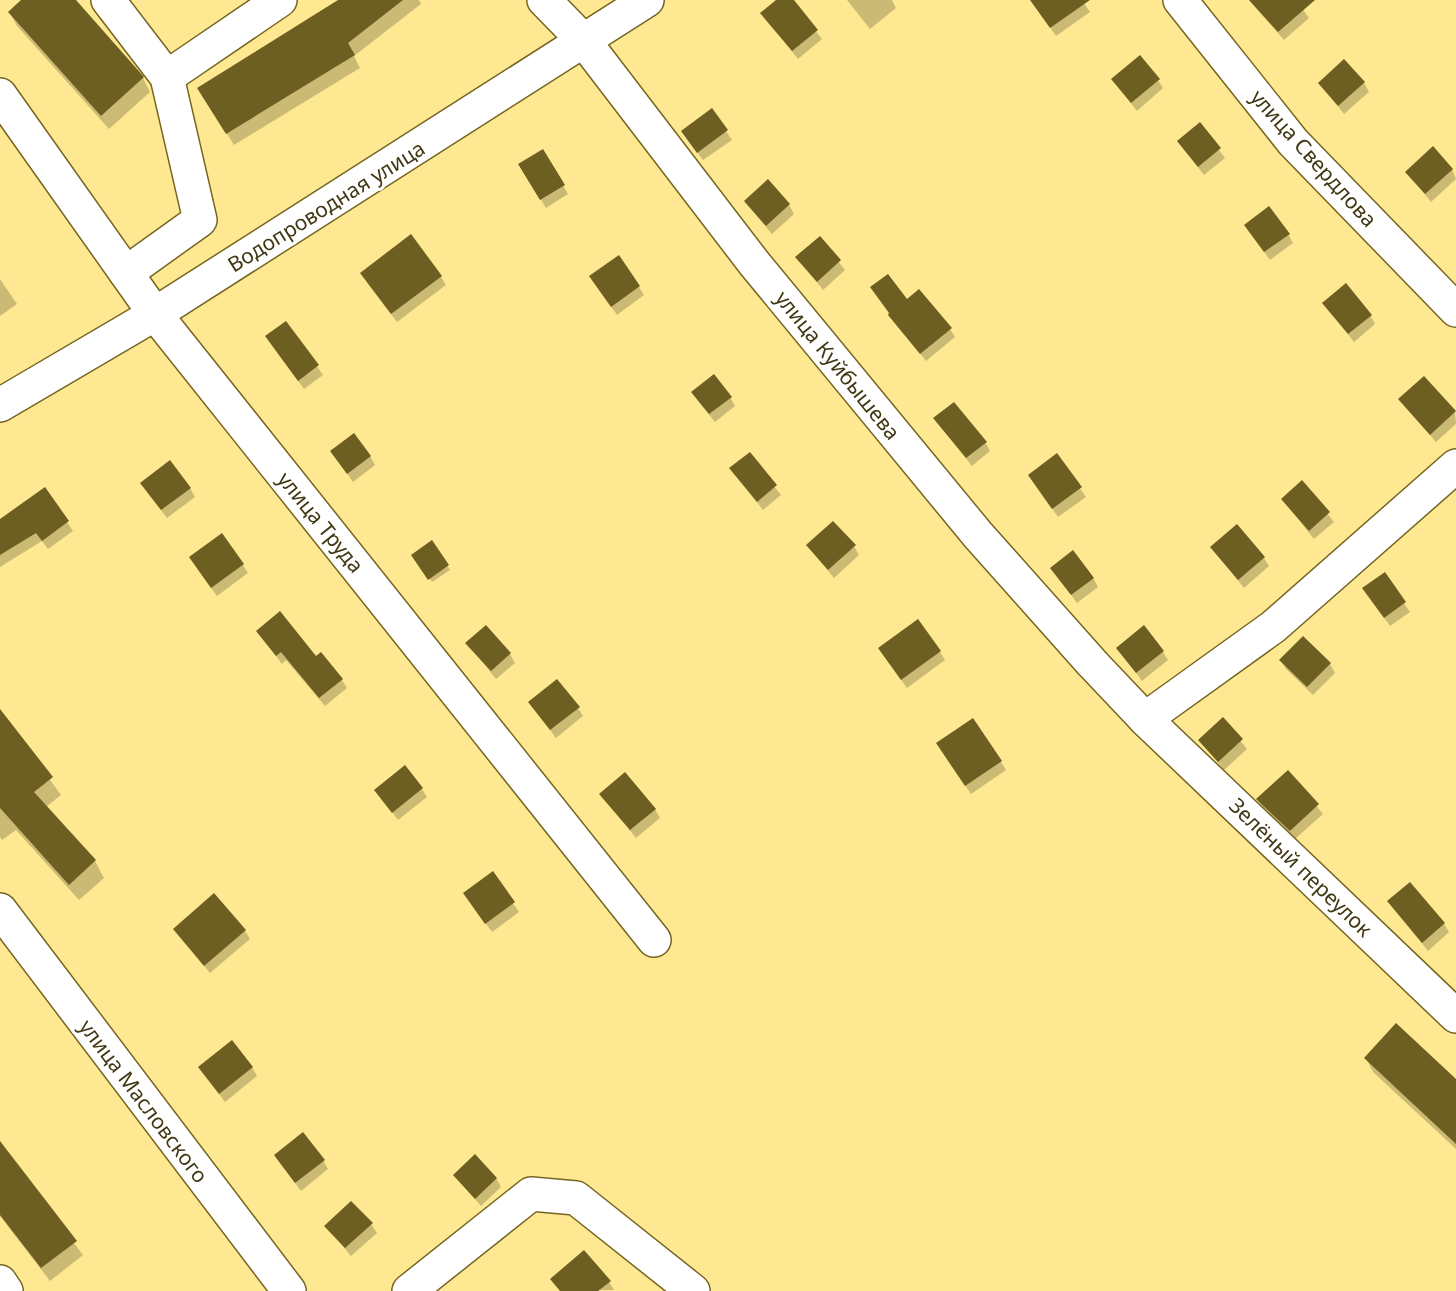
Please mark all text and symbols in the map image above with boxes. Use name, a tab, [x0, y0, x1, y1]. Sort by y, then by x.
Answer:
street label: улица Свердлова	[1245, 83, 1383, 233]
street label: Водопроводная улица	[222, 134, 430, 278]
street label: улица Куйбышева	[769, 285, 907, 445]
street label: улица Труда	[272, 466, 370, 578]
street label: Зелёный переулок	[1223, 791, 1379, 943]
street label: улица Масловского	[73, 1014, 215, 1188]

